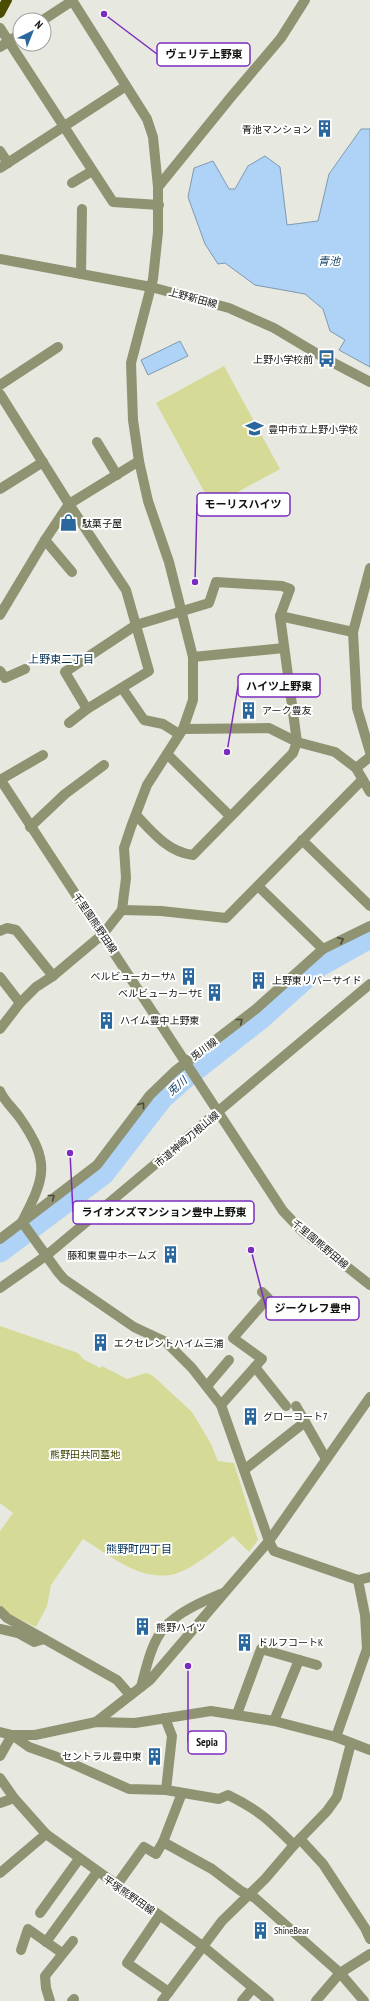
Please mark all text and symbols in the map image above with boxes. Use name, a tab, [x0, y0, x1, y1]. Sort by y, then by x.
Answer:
north arrow	[12, 12, 52, 52]
text: N	[32, 18, 46, 32]
callout: ヴェリテ上野東	[157, 43, 250, 66]
text: ヴェリテ上野東	[166, 47, 243, 61]
building icon: 青池マンション	[315, 119, 335, 139]
place label: 青池マンション	[242, 123, 312, 136]
water label: 青池	[318, 254, 341, 268]
street label: 上野新田線	[167, 285, 219, 311]
bus stop icon: 上野小学校前	[316, 349, 336, 369]
place label: 上野小学校前	[253, 353, 313, 366]
school or university icon: 豊中市立上野小学校	[245, 419, 265, 439]
place label: 豊中市立上野小学校	[268, 423, 358, 436]
callout: モーリスハイツ	[197, 493, 290, 516]
text: モーリスハイツ	[205, 497, 281, 511]
shop icon: 駄菓子屋	[59, 513, 79, 533]
place label: 駄菓子屋	[82, 517, 122, 530]
district label: 上野東二丁目	[28, 652, 94, 666]
callout: ハイツ上野東	[238, 674, 320, 697]
text: ハイツ上野東	[246, 679, 312, 693]
building icon: アーク豊友	[239, 700, 259, 720]
place label: アーク豊友	[262, 704, 311, 717]
street label: 千里園熊野田線	[70, 890, 120, 956]
one-way arrow	[337, 937, 344, 945]
building icon: ベルビューカーサA	[178, 966, 198, 986]
place label: ベルビューカーサA	[90, 970, 175, 983]
building icon: 上野東リバーサイド	[249, 970, 269, 990]
place label: 上野東リバーサイド	[272, 974, 362, 987]
building icon: ベルビューカーサE	[205, 983, 225, 1003]
place label: ベルビューカーサE	[118, 987, 202, 1000]
building icon: ハイム豊中上野東	[97, 1010, 117, 1030]
place label: ハイム豊中上野東	[120, 1014, 200, 1027]
one-way arrow	[236, 1019, 243, 1026]
street label: 兎川線	[188, 1035, 220, 1063]
water label: 兎川	[164, 1073, 191, 1098]
one-way arrow	[137, 1103, 144, 1110]
street label: 市道神崎刀根山線	[152, 1108, 222, 1170]
one-way arrow	[48, 1195, 55, 1202]
callout: ライオンズマンション豊中上野東	[73, 1201, 254, 1224]
text: ライオンズマンション豊中上野東	[82, 1205, 246, 1219]
street label: 千里園熊野田線	[289, 1217, 351, 1271]
building icon: 藤和東豊中ホームズ	[160, 1245, 180, 1265]
place label: 藤和東豊中ホームズ	[67, 1249, 157, 1262]
callout: ジークレフ豊中	[266, 1297, 359, 1320]
text: ジークレフ豊中	[275, 1301, 352, 1315]
building icon: エクセレントハイム三浦	[91, 1333, 111, 1353]
place label: エクセレントハイム三浦	[114, 1337, 224, 1350]
building icon: グローコート7	[240, 1406, 260, 1426]
place label: グローコート7	[263, 1410, 328, 1423]
park label: 熊野田共同墓地	[50, 1448, 121, 1461]
district label: 熊野町四丁目	[106, 1542, 172, 1556]
building icon: 熊野ハイツ	[133, 1617, 153, 1637]
place label: 熊野ハイツ	[156, 1621, 206, 1634]
building icon: ドルフコートK	[235, 1632, 255, 1652]
place label: ドルフコートK	[258, 1636, 323, 1649]
callout: Sepia	[188, 1731, 226, 1754]
text: Sepia	[196, 1735, 218, 1749]
building icon: セントラル豊中東	[145, 1746, 165, 1766]
place label: セントラル豊中東	[62, 1750, 142, 1763]
street label: 平塚熊野田線	[101, 1872, 157, 1918]
building icon: ShineBear	[251, 1920, 271, 1940]
place label: ShineBear	[274, 1924, 309, 1937]

